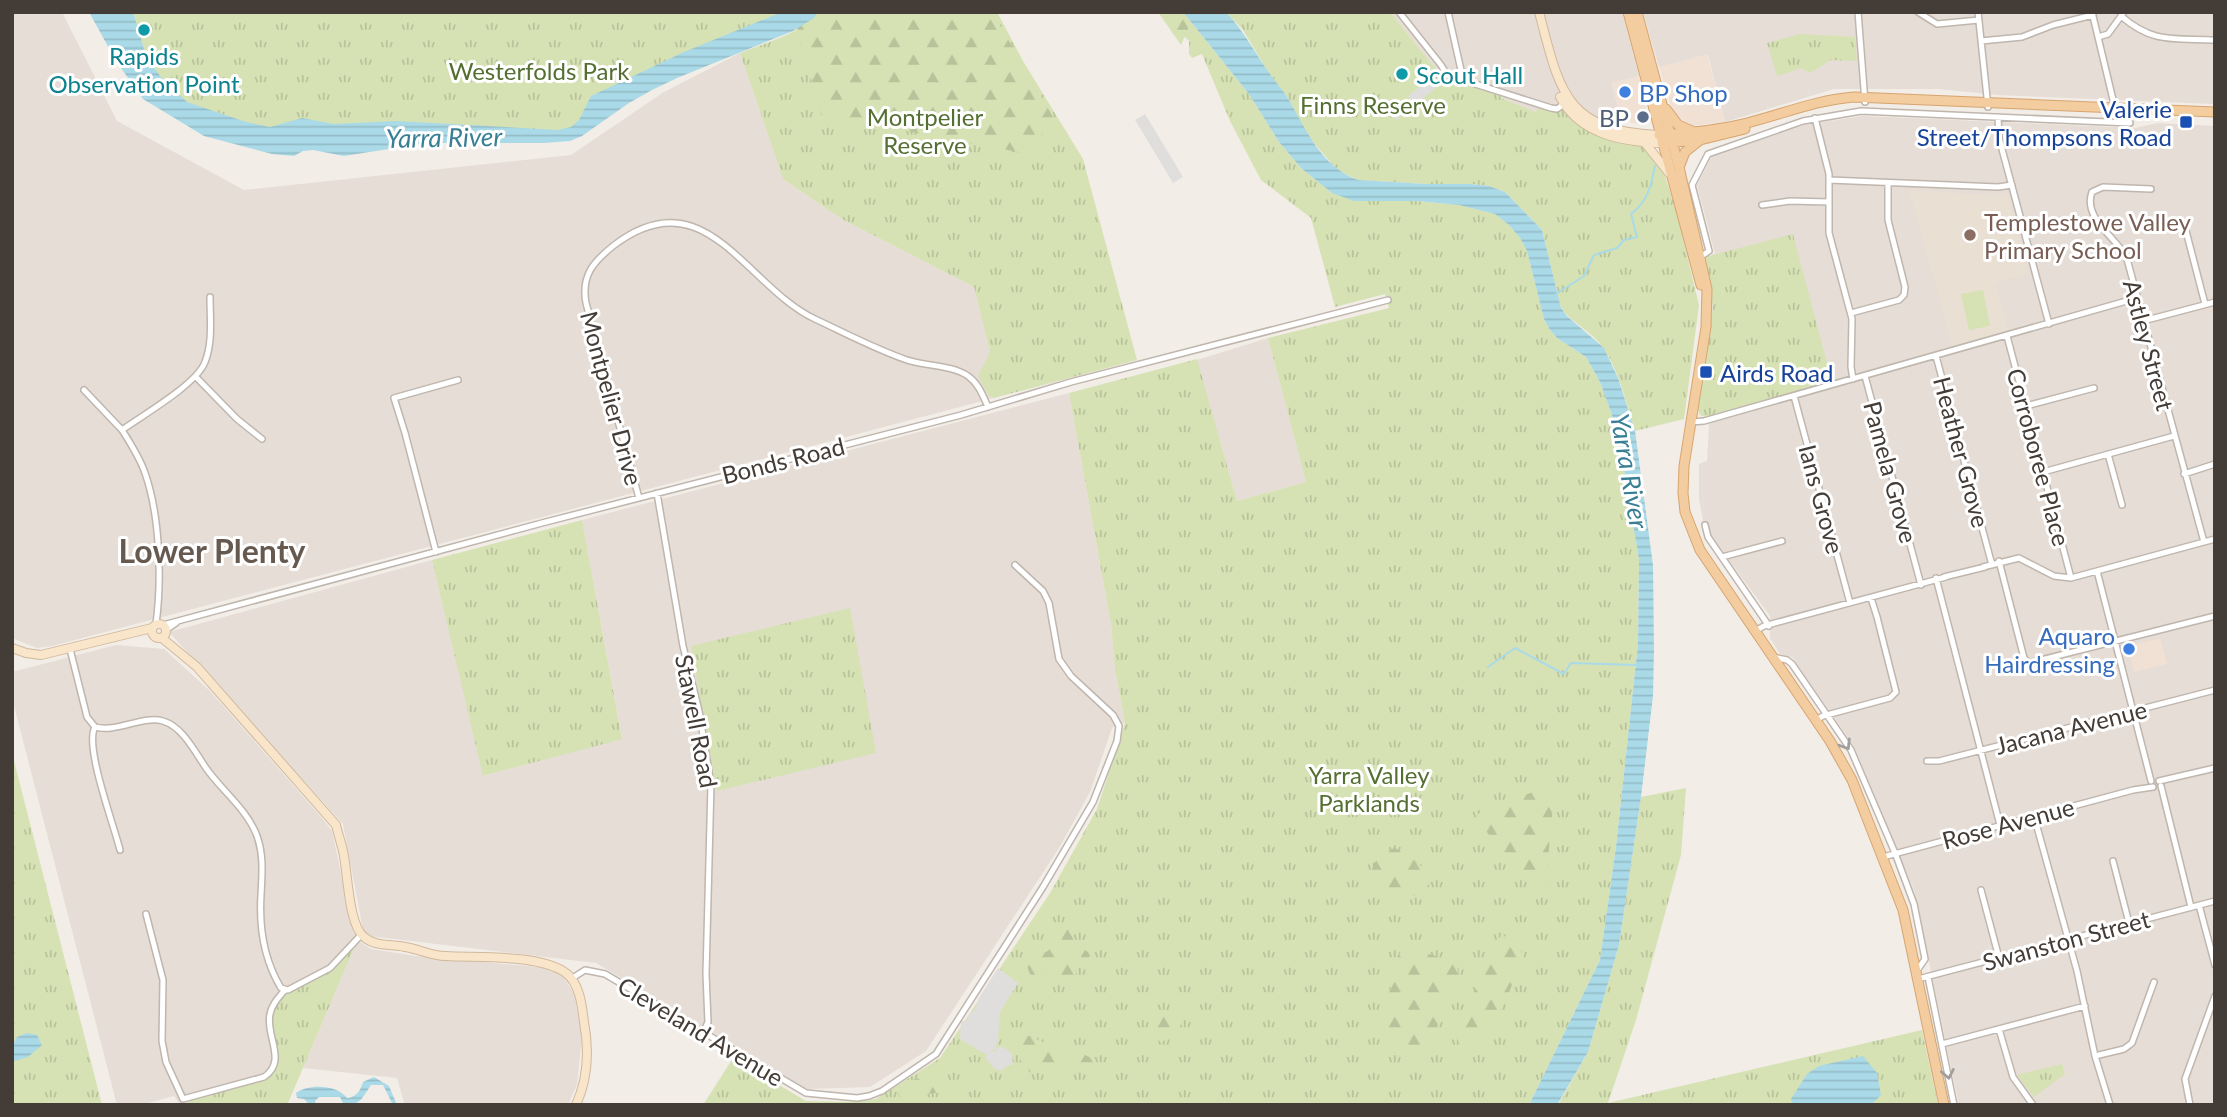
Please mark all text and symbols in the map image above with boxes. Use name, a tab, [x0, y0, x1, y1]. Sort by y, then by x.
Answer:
marker: Rapids Observation Point	[136, 22, 152, 38]
place label: Rapids Observation Point	[48, 41, 240, 98]
park label: Westerfolds Park	[449, 56, 630, 85]
place label: Scout Hall	[1416, 60, 1523, 89]
marker: Scout Hall	[1394, 66, 1410, 82]
place label: BP Shop	[1639, 78, 1728, 107]
marker: BP Shop	[1617, 84, 1633, 100]
park label: Finns Reserve	[1300, 90, 1446, 119]
place label: Valerie Street/Thompsons Road	[1917, 94, 2172, 151]
park label: Montpelier Reserve	[867, 102, 983, 159]
place label: BP	[1599, 103, 1629, 132]
marker: BP	[1635, 109, 1651, 125]
marker: Valerie Street/Thompsons Road	[2178, 114, 2194, 130]
water label: Yarra River	[385, 120, 504, 154]
place label: Templestowe Valley Primary School	[1984, 207, 2192, 264]
marker: Templestowe Valley Primary School	[1962, 227, 1978, 243]
street label: Astley Street	[2118, 276, 2180, 414]
street label: Montpelier Drive	[575, 308, 649, 488]
place label: Airds Road	[1720, 358, 1833, 387]
marker: Airds Road	[1698, 364, 1714, 380]
street label: Corroboree Place	[2001, 365, 2077, 549]
street label: Heather Grove	[1928, 373, 1996, 531]
street label: Pamela Grove	[1858, 398, 1924, 546]
water label: Yarra River	[1604, 411, 1656, 532]
street label: Bonds Road	[719, 431, 847, 489]
street label: Ians Grove	[1794, 441, 1850, 557]
district label: Lower Plenty	[119, 531, 306, 570]
place label: Aquaro Hairdressing	[1984, 621, 2115, 678]
marker: Aquaro Hairdressing	[2121, 641, 2137, 657]
street label: Stawell Road	[670, 652, 724, 790]
street label: Jacana Avenue	[1992, 694, 2150, 760]
one-way arrow	[1838, 737, 1851, 750]
park label: Yarra Valley Parklands	[1308, 760, 1430, 817]
street label: Rose Avenue	[1939, 791, 2077, 855]
street label: Swanston Street	[1979, 904, 2153, 976]
street label: Cleveland Avenue	[613, 970, 789, 1092]
one-way arrow	[1940, 1068, 1955, 1080]

